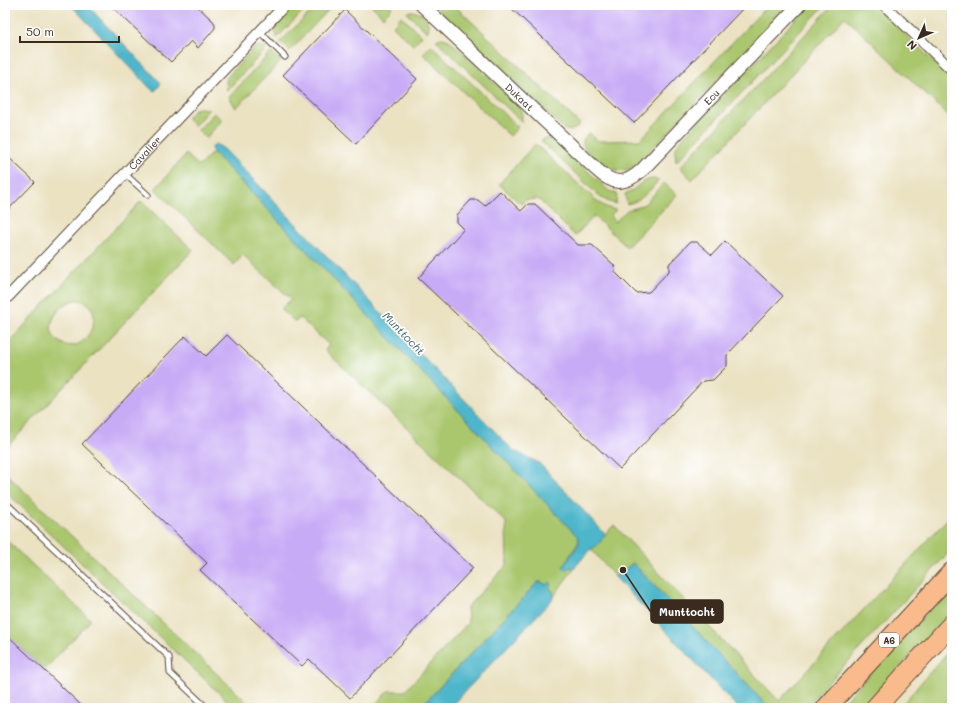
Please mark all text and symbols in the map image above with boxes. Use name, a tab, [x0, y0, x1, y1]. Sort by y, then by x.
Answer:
scale bar	[20, 18, 119, 44]
north arrow	[899, 18, 939, 58]
text: 50 m	[26, 23, 54, 39]
text: N	[903, 37, 920, 54]
street label: Dukaat	[502, 80, 537, 114]
street label: Ecu	[701, 86, 723, 108]
street label: Cavalier	[125, 133, 164, 173]
water label: Munttocht	[380, 308, 428, 358]
callout: Munttocht	[651, 600, 723, 623]
text: Munttocht	[659, 604, 715, 619]
road number: A6	[879, 633, 899, 647]

